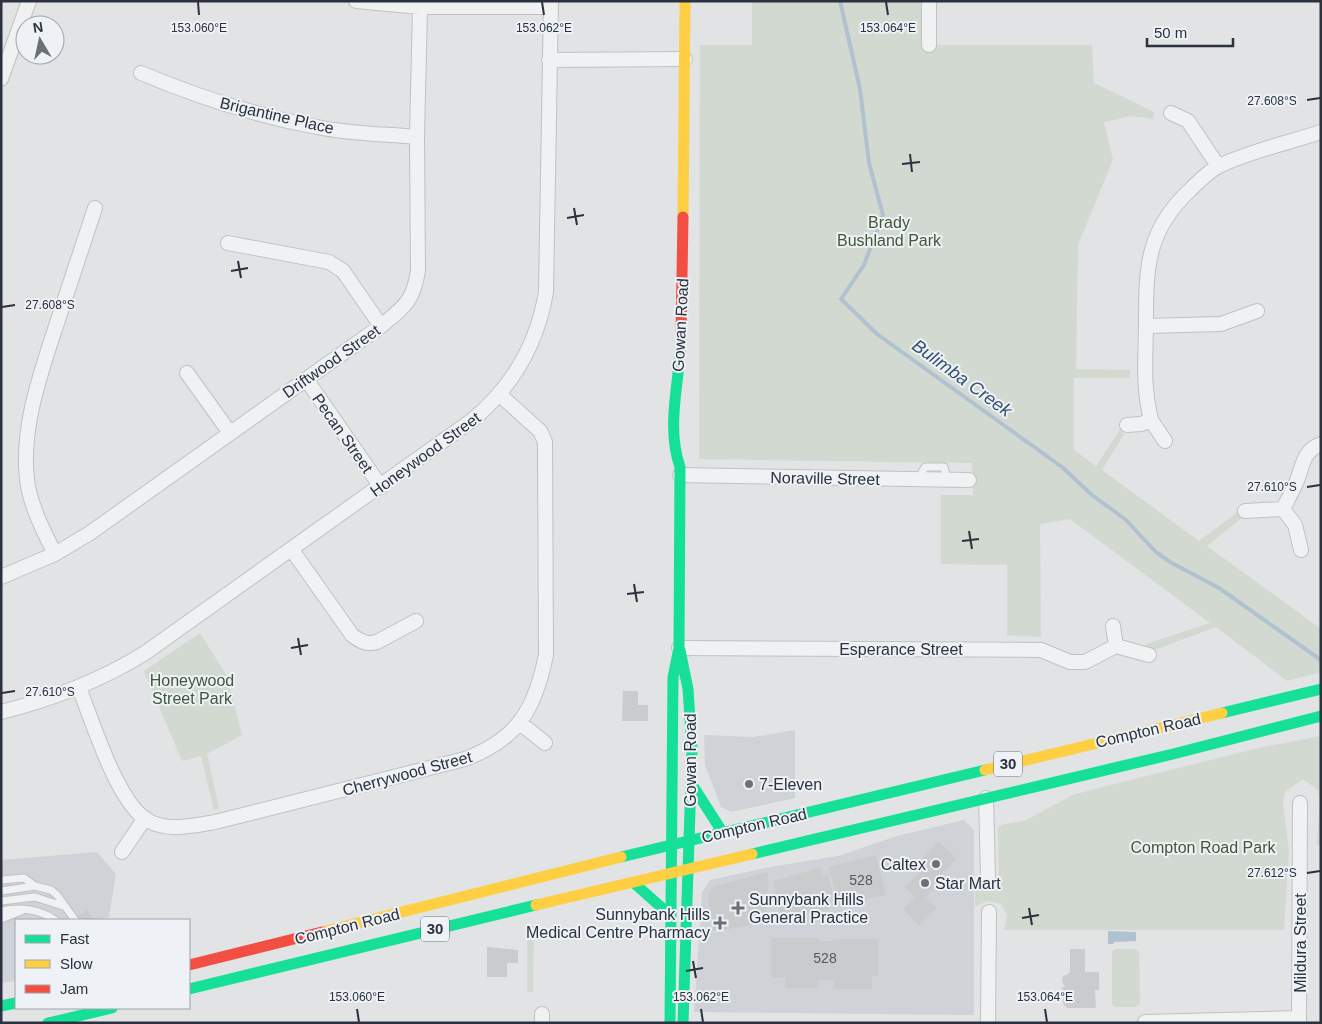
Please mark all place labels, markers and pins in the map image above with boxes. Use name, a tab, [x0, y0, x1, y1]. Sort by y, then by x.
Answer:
place label: 7-Eleven	[759, 776, 822, 793]
marker: 7-Eleven	[743, 778, 755, 790]
place label: Caltex	[881, 856, 926, 873]
marker: Caltex	[930, 858, 942, 870]
place label: Star Mart	[935, 875, 1001, 892]
marker: Star Mart	[919, 877, 931, 889]
place label: Sunnybank Hills General Practice	[749, 891, 868, 926]
marker: Sunnybank Hills General Practice	[731, 901, 745, 915]
place label: Sunnybank Hills Medical Centre Pharmacy	[526, 906, 710, 941]
marker: Sunnybank Hills Medical Centre Pharmacy	[714, 917, 726, 929]

